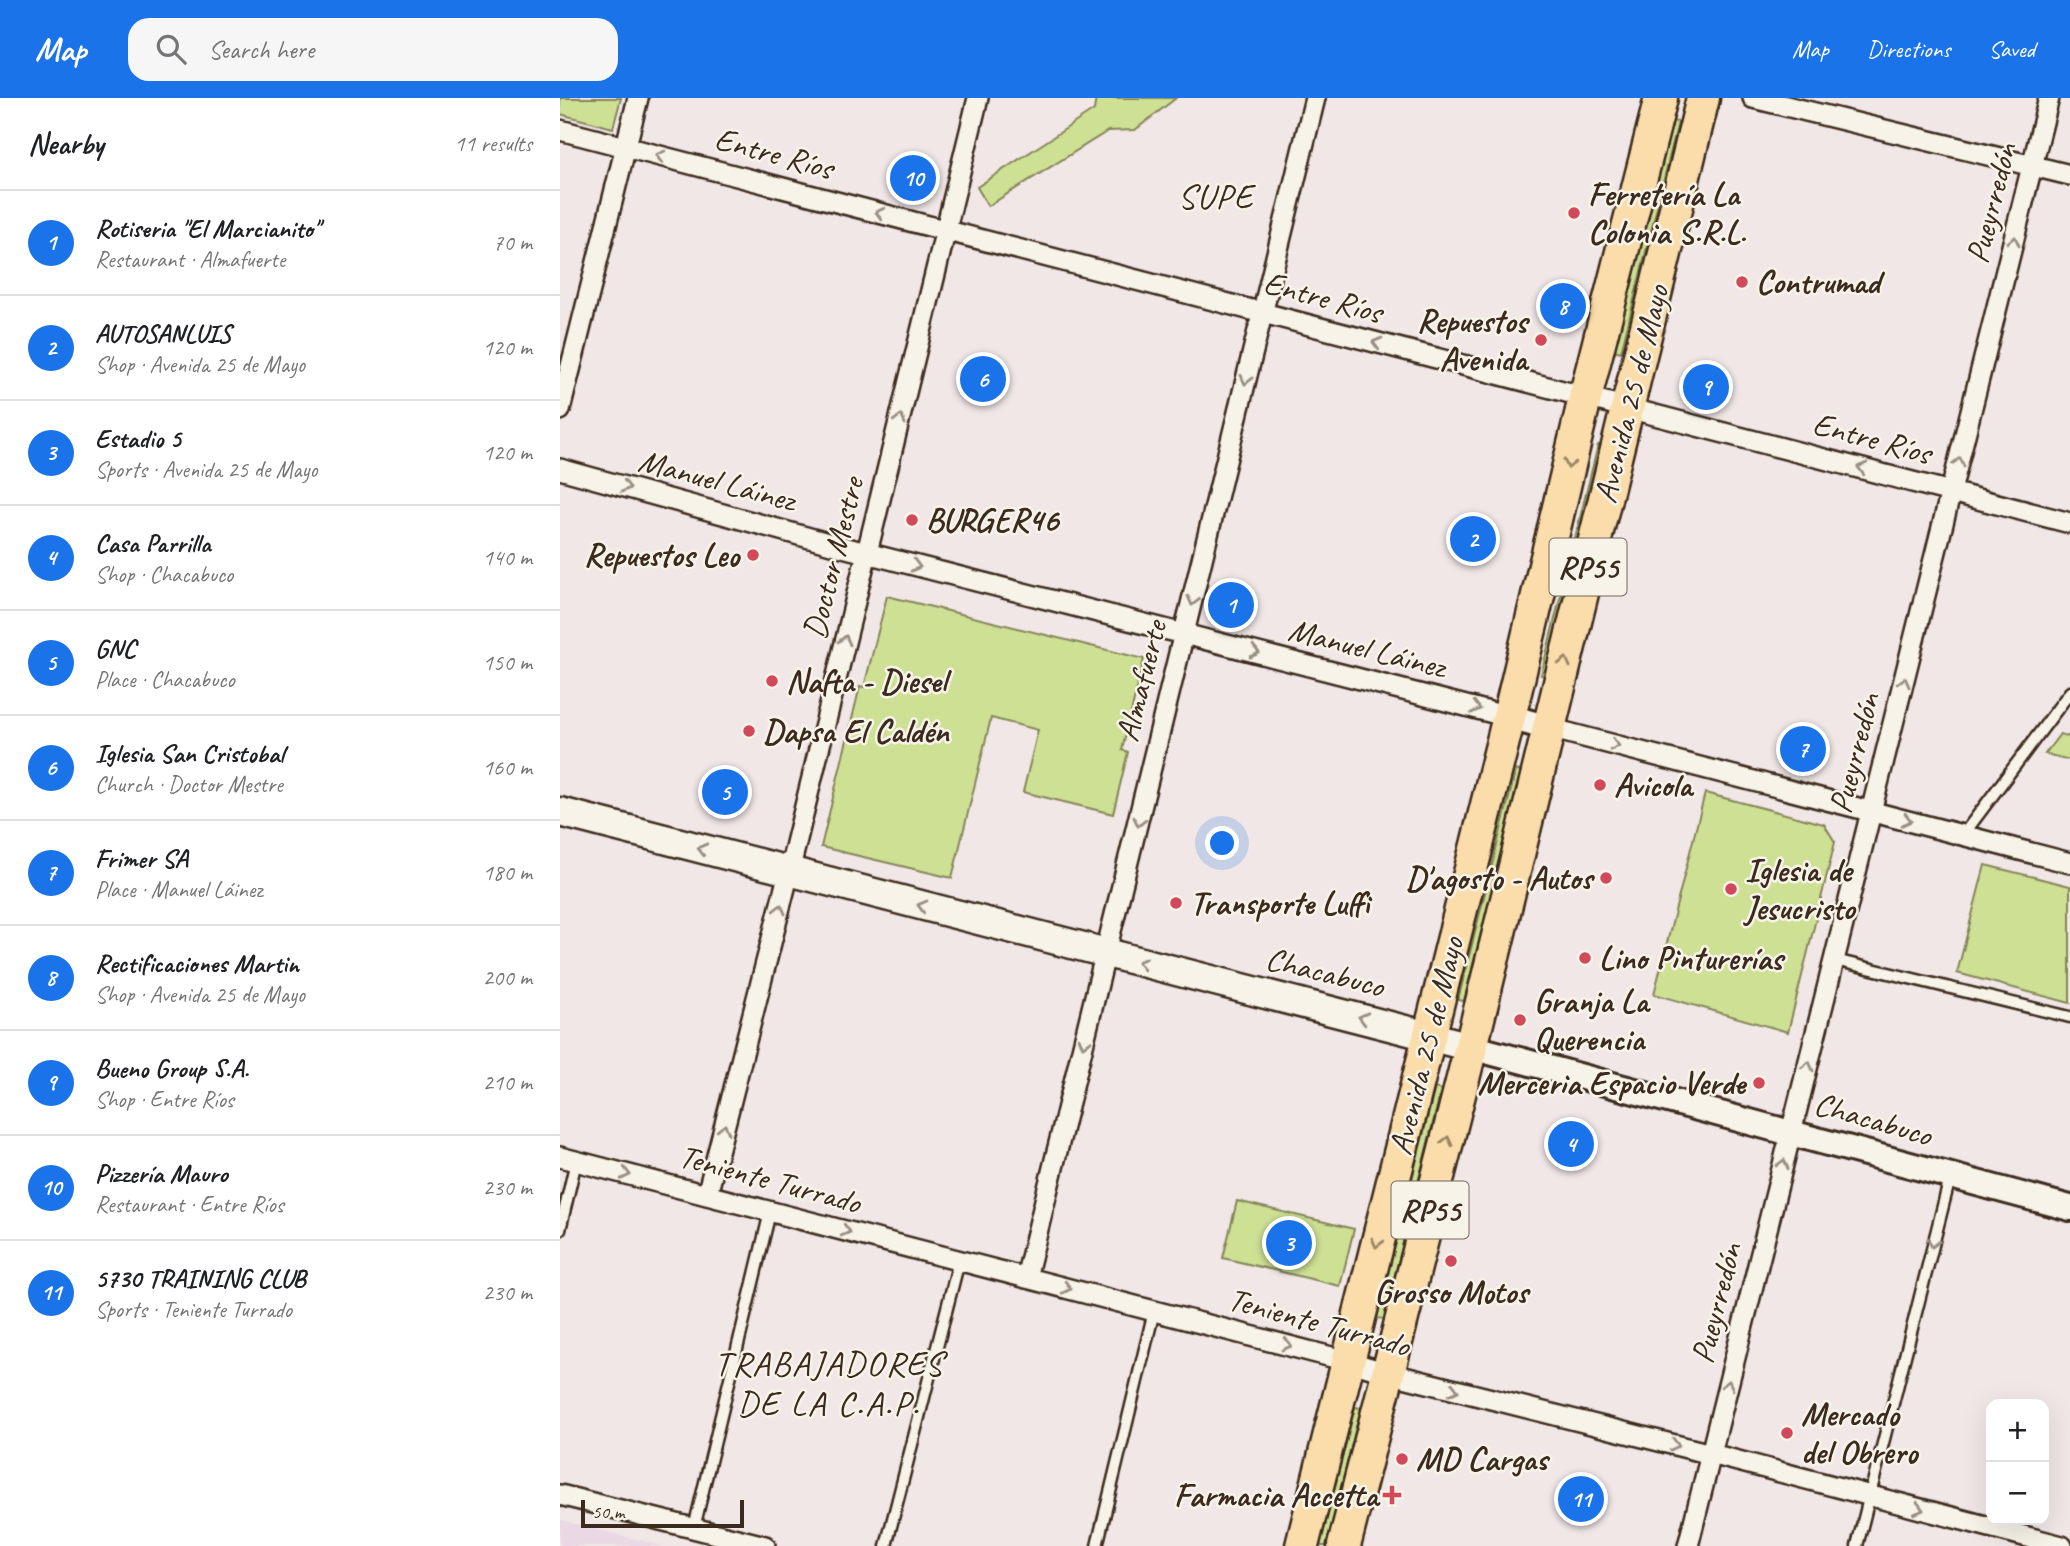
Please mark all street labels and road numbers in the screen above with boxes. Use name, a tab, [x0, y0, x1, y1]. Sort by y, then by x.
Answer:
street label: Entre Ríos	[710, 117, 840, 190]
street label: Pueyrredón	[1956, 137, 2026, 267]
street label: Entre Ríos	[1259, 261, 1389, 334]
street label: Avenida 25 de Mayo	[1584, 280, 1679, 507]
street label: Entre Ríos	[1808, 402, 1938, 475]
street label: Manuel Láinez	[634, 439, 802, 522]
street label: Doctor Mestre	[793, 471, 874, 643]
road number: RP55	[1550, 538, 1626, 596]
street label: Manuel Láinez	[1284, 608, 1452, 688]
street label: Almafuerte	[1106, 614, 1177, 746]
street label: Pueyrredón	[1819, 687, 1889, 817]
street label: Avenida 25 de Mayo	[1379, 932, 1474, 1159]
street label: Chacabuco	[1262, 937, 1391, 1007]
street label: Chacabuco	[1810, 1082, 1939, 1156]
street label: Teniente Turrado	[675, 1135, 868, 1224]
road number: RP55	[1392, 1182, 1468, 1238]
street label: Pueyrredón	[1681, 1237, 1751, 1367]
street label: Teniente Turrado	[1224, 1278, 1417, 1367]

